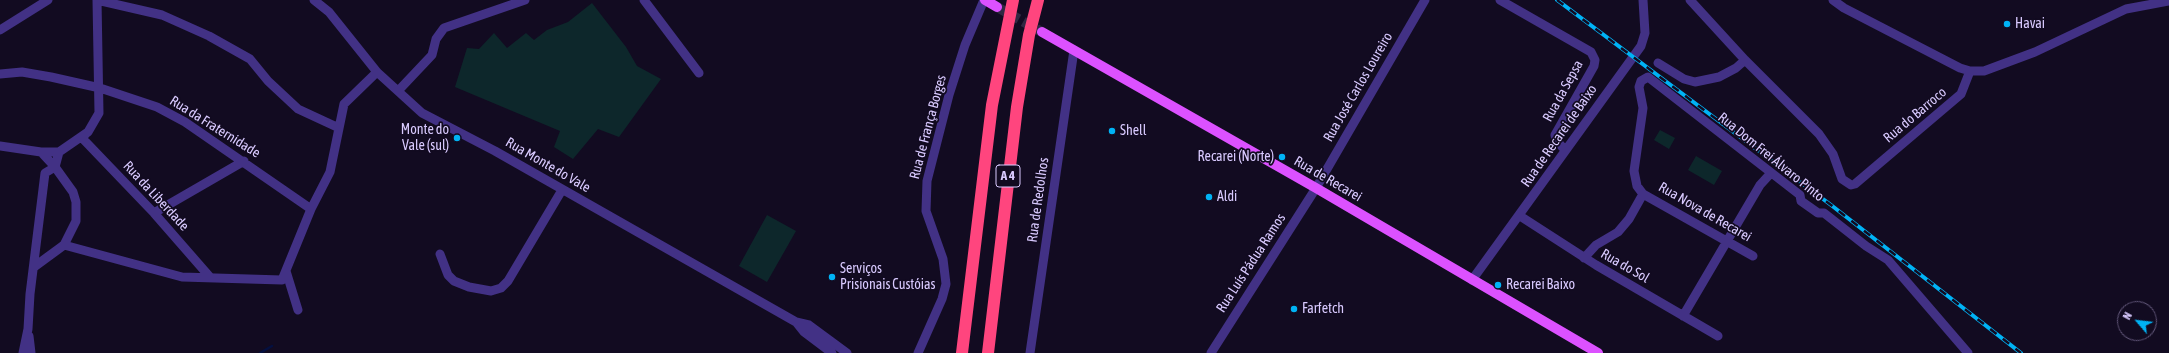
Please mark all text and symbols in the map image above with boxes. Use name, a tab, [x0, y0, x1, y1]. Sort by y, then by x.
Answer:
place label: Havai	[2015, 16, 2045, 32]
marker: Havai	[2002, 19, 2012, 29]
street label: Rua José Carlos Loureiro	[1320, 29, 1396, 145]
street label: Rua da Sepsa	[1539, 57, 1587, 125]
street label: Rua de França Borges	[906, 73, 950, 181]
street label: Rua de Recarei de Baixo	[1517, 82, 1601, 190]
street label: Rua do Barroco	[1880, 84, 1950, 146]
street label: Rua da Fraternidade	[167, 92, 263, 162]
street label: Rua Dom Frei Álvaro Pinto	[1714, 109, 1828, 205]
place label: Monte do Vale (sul)	[401, 122, 449, 154]
place label: Shell	[1120, 123, 1146, 139]
marker: Shell	[1107, 126, 1117, 136]
marker: Monte do Vale (sul)	[452, 133, 462, 143]
street label: Rua Monte do Vale	[503, 134, 593, 196]
place label: Recarei (Norte)	[1198, 149, 1274, 165]
marker: Recarei (Norte)	[1277, 152, 1287, 162]
street label: Rua de Recarei	[1291, 153, 1365, 205]
street label: Rua de Redolhos	[1024, 156, 1052, 244]
street label: Rua da Liberdade	[119, 158, 193, 234]
road number: A 4	[996, 165, 1020, 187]
street label: Rua Nova de Recarei	[1656, 179, 1754, 245]
place label: Aldi	[1217, 189, 1237, 205]
marker: Aldi	[1204, 192, 1214, 202]
street label: Rua Luís Pádua Ramos	[1213, 210, 1289, 316]
street label: Rua do Sol	[1598, 245, 1652, 287]
place label: Serviços Prisionais Custóias	[840, 261, 935, 294]
marker: Serviços Prisionais Custóias	[827, 272, 837, 282]
place label: Recarei Baixo	[1506, 277, 1575, 293]
marker: Recarei Baixo	[1493, 280, 1503, 290]
place label: Farfetch	[1302, 301, 1344, 317]
north arrow	[2117, 301, 2157, 341]
marker: Farfetch	[1289, 304, 1299, 314]
text: N	[2120, 310, 2134, 322]

